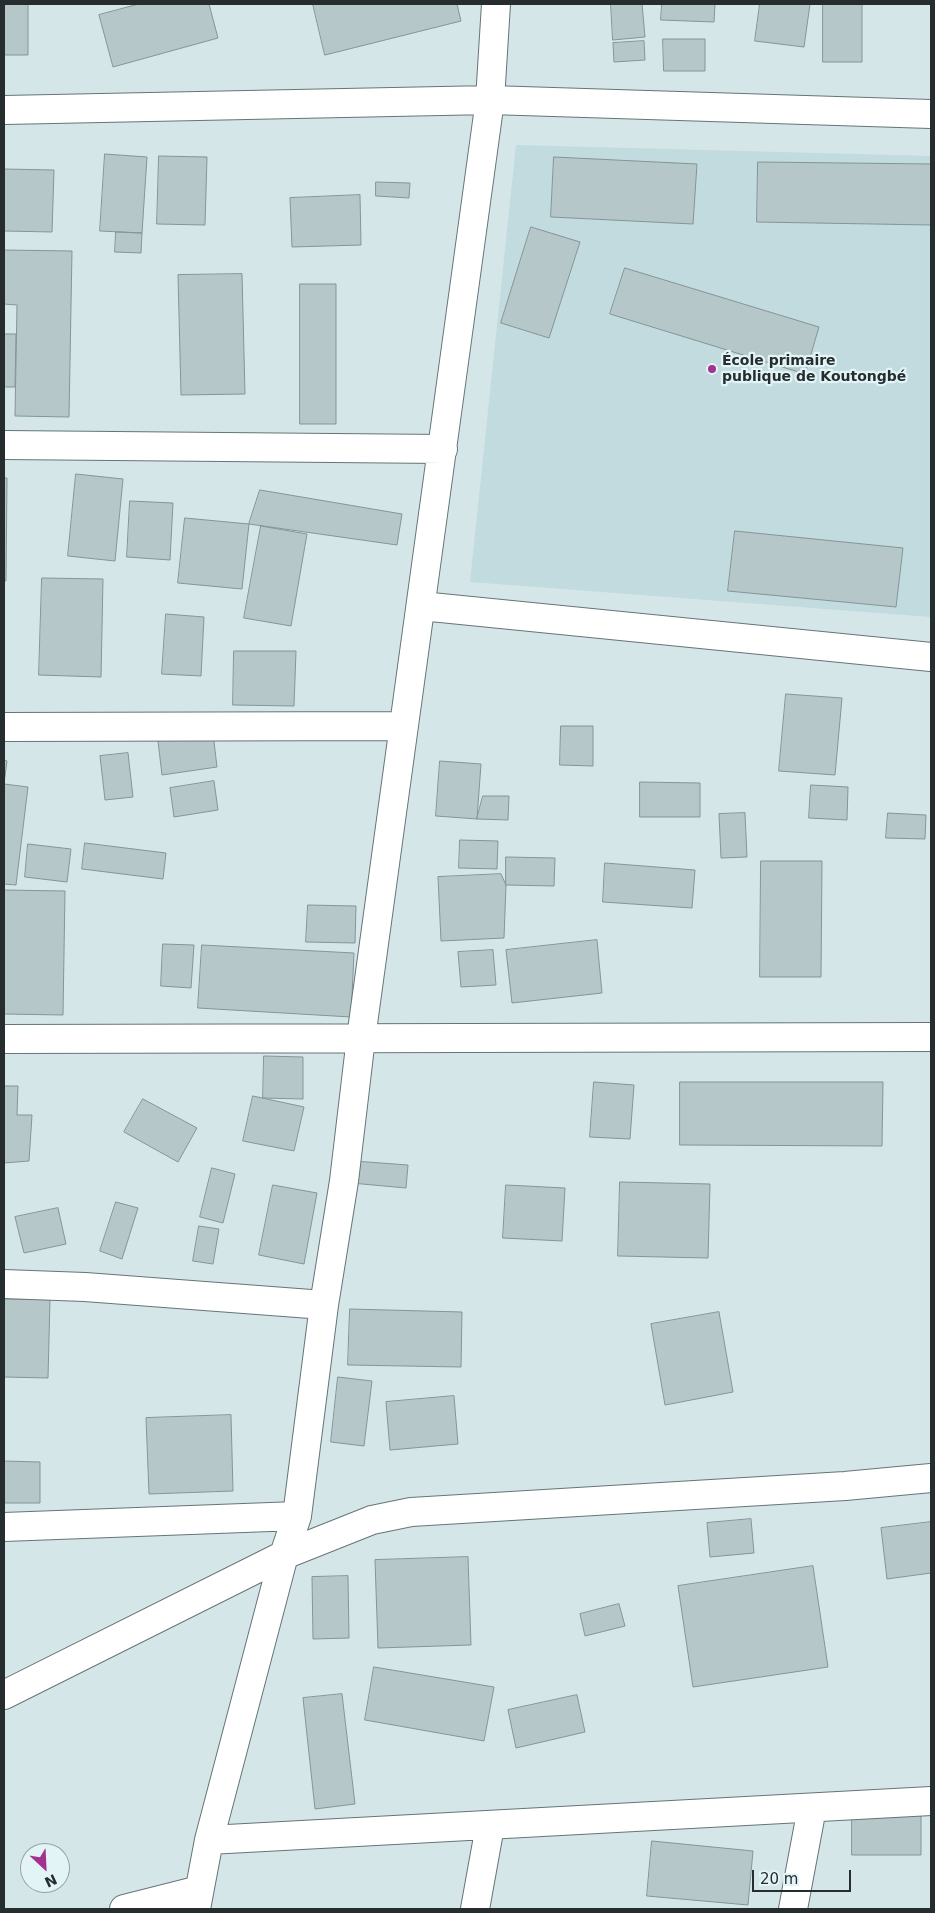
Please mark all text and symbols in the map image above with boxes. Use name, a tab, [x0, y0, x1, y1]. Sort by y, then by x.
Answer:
place label: École primaire publique de Koutongbé	[722, 353, 906, 386]
marker: École primaire publique de Koutongbé	[706, 363, 718, 375]
north arrow	[20, 1843, 70, 1893]
scale bar	[755, 1860, 854, 1892]
text: 20 m	[760, 1870, 798, 1888]
text: N	[42, 1871, 60, 1890]

